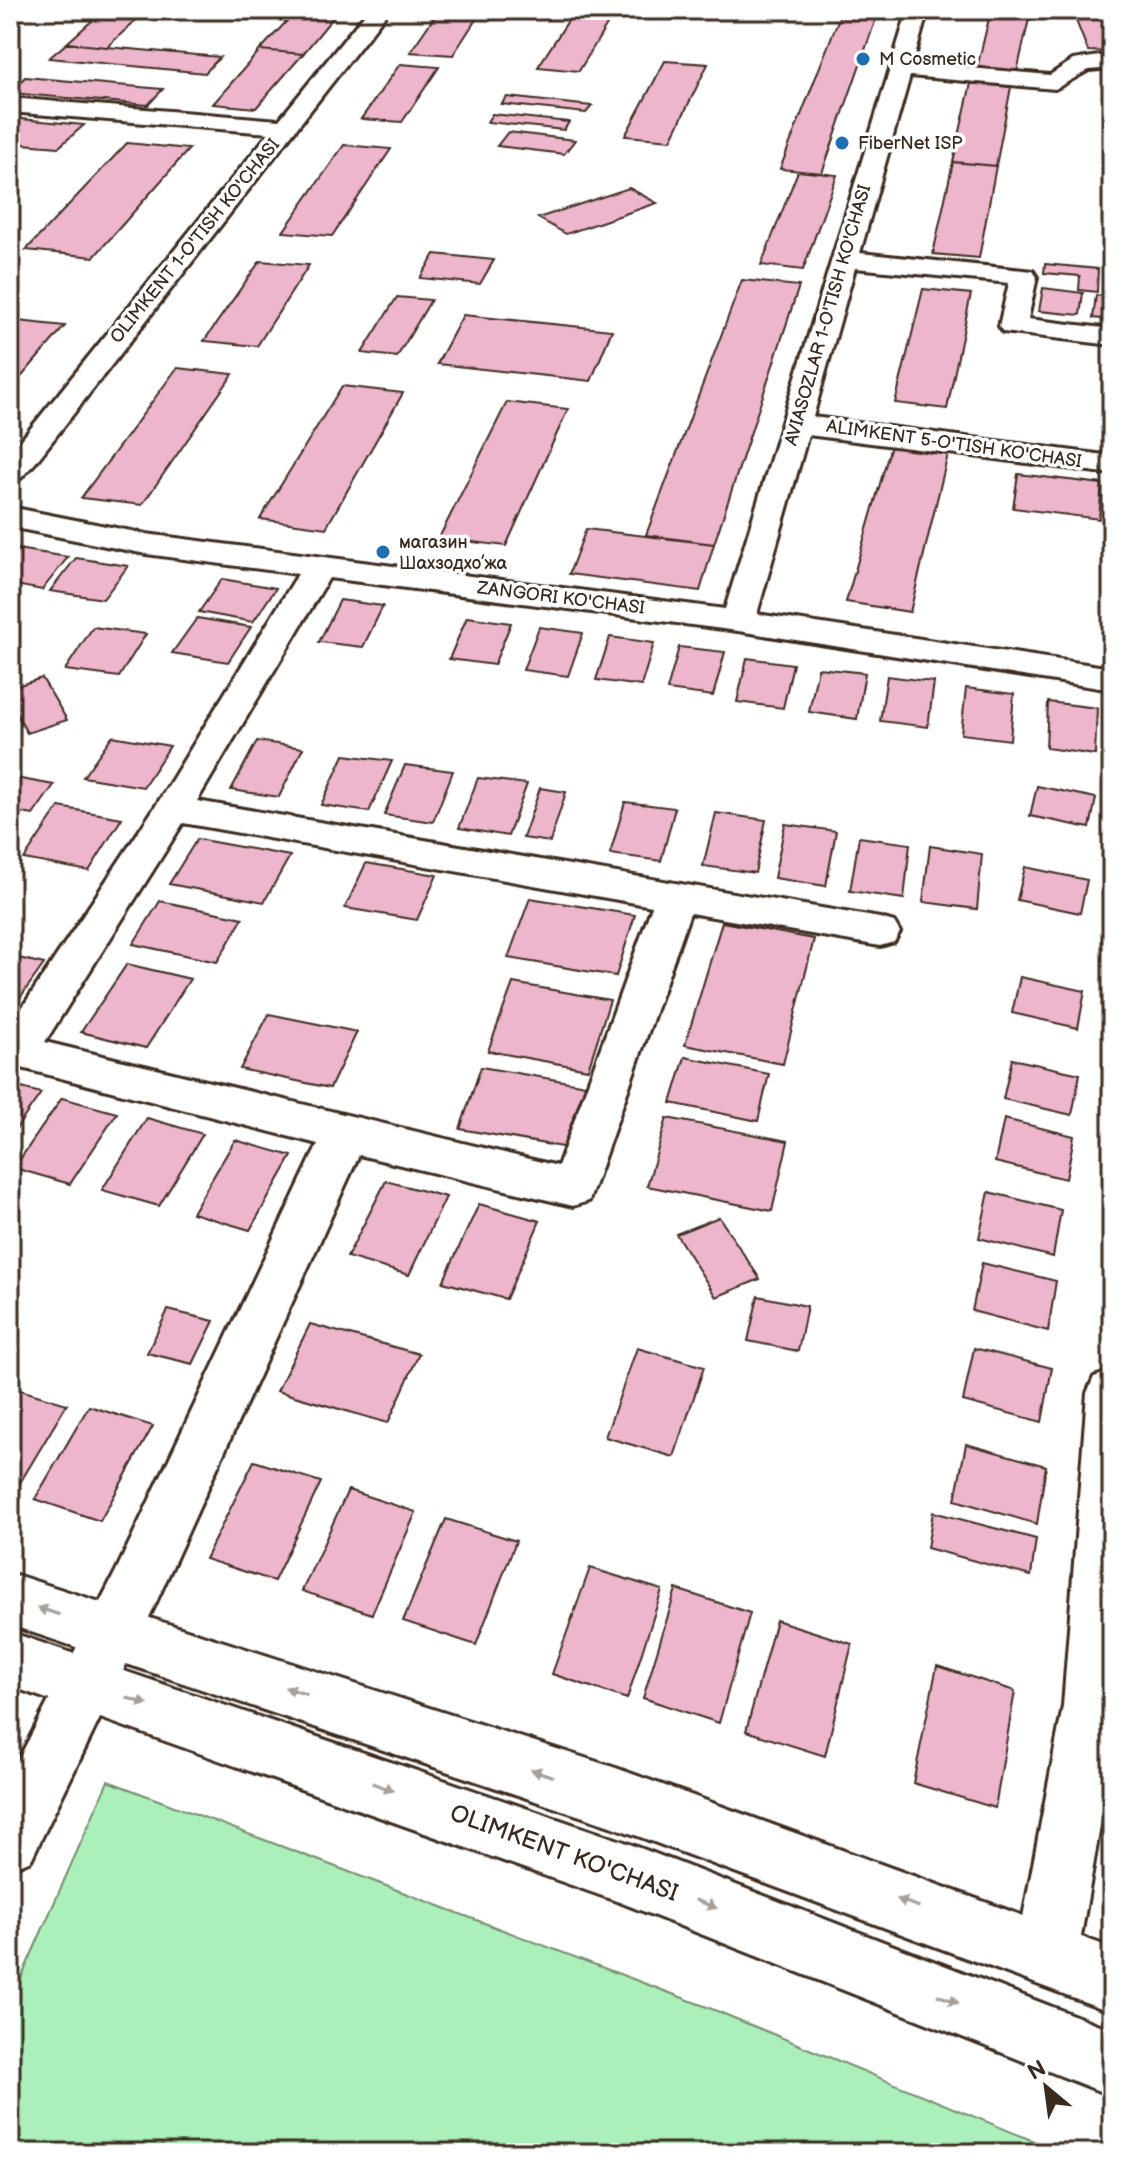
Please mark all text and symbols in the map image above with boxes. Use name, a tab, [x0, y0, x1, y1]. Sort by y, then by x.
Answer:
place label: M Cosmetic	[879, 49, 976, 70]
marker: M Cosmetic	[854, 50, 872, 68]
place label: FiberNet ISP	[858, 133, 963, 154]
marker: FiberNet ISP	[833, 134, 851, 152]
street label: OLIMKENT 1-O'TISH KO'CHASI	[106, 135, 284, 347]
street label: AVIASOZLAR 1-O'TISH KO'CHASI	[781, 182, 875, 448]
street label: ALIMKENT 5-O'TISH KO'CHASI	[825, 416, 1083, 472]
place label: магазин Шахзодхо’жа	[399, 532, 508, 574]
marker: магазин Шахзодхо’жа	[374, 543, 392, 561]
street label: ZANGORI KO'CHASI	[475, 577, 646, 619]
one-way arrow	[36, 1604, 60, 1617]
one-way arrow	[283, 1685, 307, 1697]
one-way arrow	[126, 1696, 150, 1708]
one-way arrow	[530, 1767, 554, 1779]
one-way arrow	[371, 1782, 395, 1794]
street label: OLIMKENT KO'CHASI	[446, 1798, 682, 1908]
one-way arrow	[896, 1897, 920, 1909]
one-way arrow	[694, 1898, 718, 1911]
one-way arrow	[936, 1993, 960, 2006]
north arrow	[1006, 2047, 1086, 2127]
text: N	[1023, 2055, 1051, 2087]

